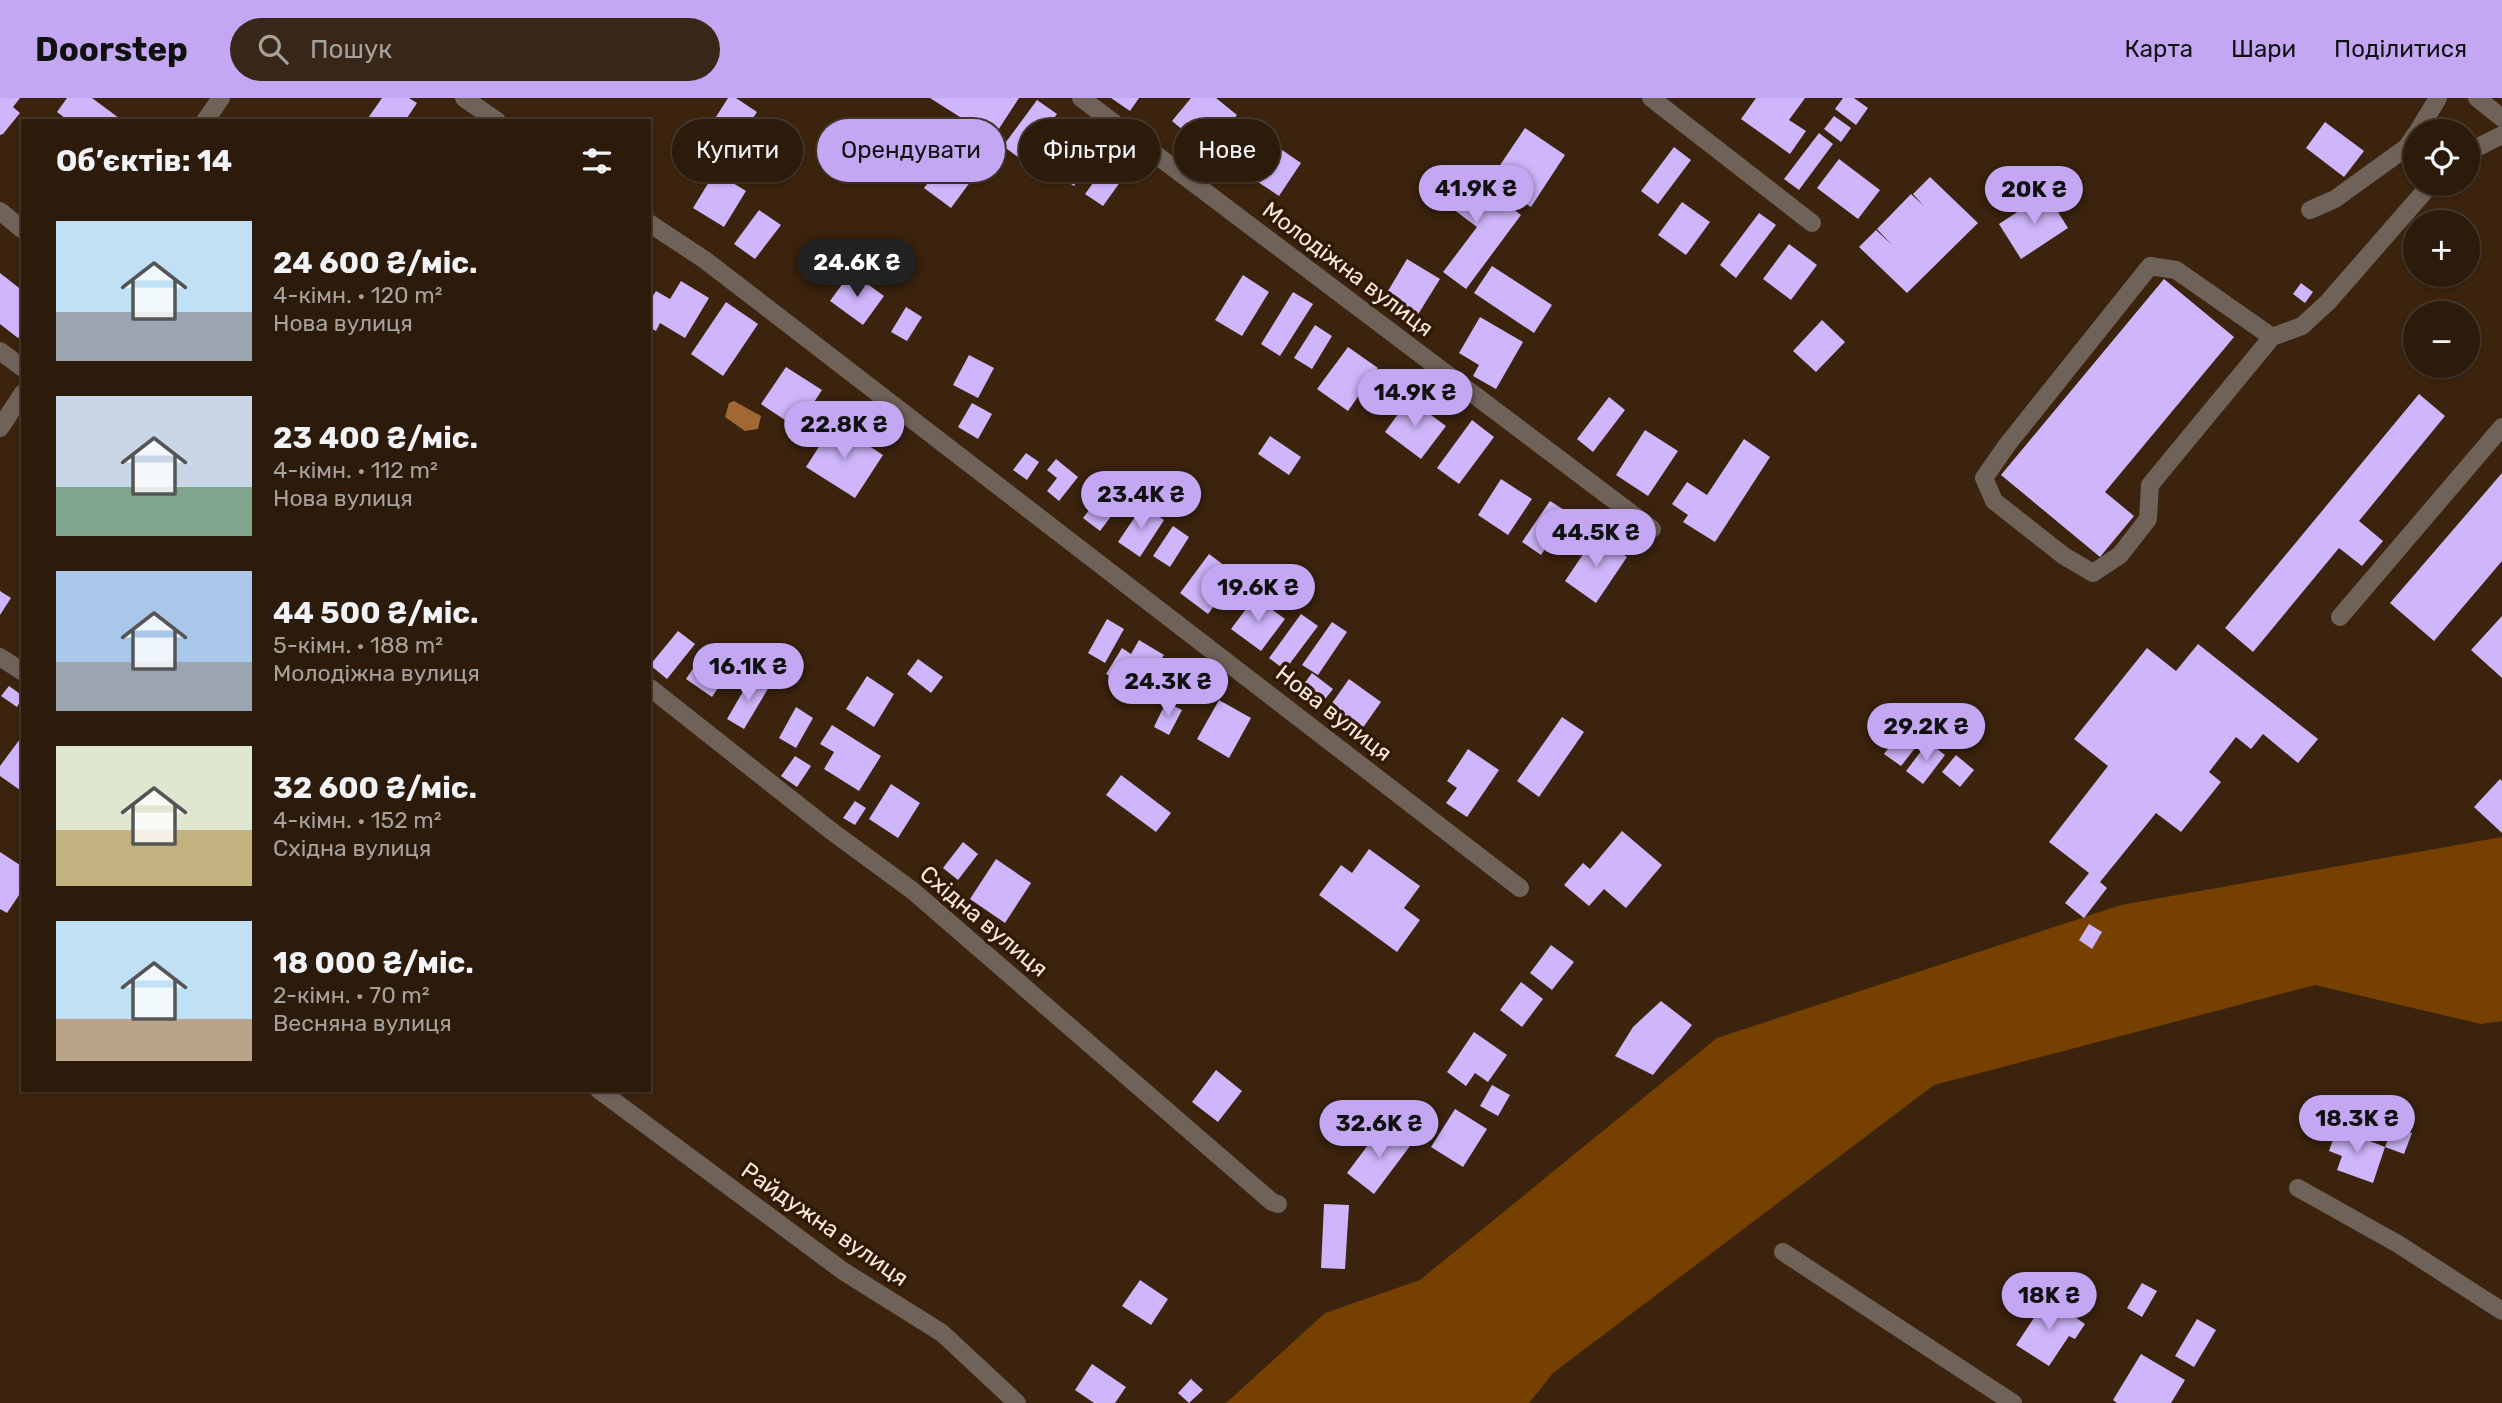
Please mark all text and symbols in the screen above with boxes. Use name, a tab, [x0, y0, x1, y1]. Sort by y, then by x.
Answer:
search box	[230, 18, 720, 81]
text: Doorstep	[35, 30, 188, 69]
icon: search	[254, 30, 292, 68]
text: Пошук	[310, 34, 392, 65]
text: Карта	[2124, 35, 2193, 63]
text: Шари	[2231, 35, 2296, 63]
text: Поділитися	[2334, 35, 2467, 63]
chip: Купити	[672, 119, 803, 182]
chip: Орендувати	[817, 119, 1005, 182]
chip: Фільтри	[1019, 119, 1160, 182]
chip: Нове	[1174, 119, 1280, 182]
map controls	[2403, 119, 2480, 378]
button: locate	[2403, 119, 2480, 196]
icon: filters	[578, 142, 616, 180]
text: Об’єктів: 14	[56, 143, 232, 179]
pin: 41.9K ₴	[1411, 166, 1541, 225]
pin: 20K ₴	[1985, 166, 2083, 226]
text: 41.9K ₴	[1435, 174, 1517, 202]
text: 20K ₴	[2001, 175, 2067, 203]
street label: Молодіжна вулиця	[1257, 196, 1439, 342]
button: +	[2403, 210, 2480, 287]
pin: 24.6K ₴	[792, 240, 922, 299]
text: 24 600 ₴/міс.	[273, 245, 478, 281]
text: 24.6K ₴	[813, 248, 901, 276]
icon: home	[112, 249, 196, 333]
text: 4-кімн. · 120 m²	[273, 281, 443, 309]
button: −	[2403, 301, 2480, 378]
text: Нова вулиця	[273, 309, 413, 337]
pin: 14.9K ₴	[1350, 370, 1480, 429]
text: 14.9K ₴	[1374, 378, 1456, 406]
pin: 22.8K ₴	[779, 402, 909, 461]
text: 22.8K ₴	[800, 410, 888, 438]
text: 23 400 ₴/міс.	[273, 420, 478, 456]
icon: home	[112, 424, 196, 508]
text: 4-кімн. · 112 m²	[273, 456, 438, 484]
pin: 23.4K ₴	[1076, 472, 1206, 531]
text: 23.4K ₴	[1097, 480, 1185, 508]
text: Нова вулиця	[273, 484, 413, 512]
pin: 44.5K ₴	[1531, 510, 1661, 569]
text: 44.5K ₴	[1552, 518, 1640, 546]
pin: 19.6K ₴	[1193, 564, 1323, 624]
text: 19.6K ₴	[1217, 573, 1299, 601]
text: 44 500 ₴/міс.	[273, 595, 479, 631]
icon: home	[112, 599, 196, 683]
text: 5-кімн. · 188 m²	[273, 631, 443, 659]
pin: 16.1K ₴	[683, 644, 813, 703]
text: 16.1K ₴	[709, 652, 787, 680]
pin: 24.3K ₴	[1103, 658, 1233, 718]
text: Молодіжна вулиця	[273, 659, 480, 687]
street label: Нова вулиця	[1270, 659, 1398, 767]
text: 24.3K ₴	[1124, 667, 1212, 695]
pin: 29.2K ₴	[1861, 704, 1991, 763]
text: 29.2K ₴	[1883, 712, 1969, 740]
text: 32 600 ₴/міс.	[273, 770, 477, 806]
icon: home	[112, 774, 196, 858]
text: 4-кімн. · 152 m²	[273, 806, 442, 834]
text: Східна вулиця	[273, 834, 431, 862]
street label: Східна вулиця	[914, 859, 1054, 983]
text: 18 000 ₴/міс.	[273, 945, 474, 981]
icon: home	[112, 949, 196, 1033]
text: 2-кімн. · 70 m²	[273, 981, 430, 1009]
text: Весняна вулиця	[273, 1009, 452, 1037]
pin: 18.3K ₴	[2292, 1096, 2422, 1155]
pin: 32.6K ₴	[1314, 1100, 1444, 1160]
text: 18.3K ₴	[2315, 1104, 2399, 1132]
text: 32.6K ₴	[1335, 1109, 1423, 1137]
street label: Райдужна вулиця	[736, 1156, 914, 1292]
pin: 18K ₴	[2000, 1272, 2098, 1332]
text: 18K ₴	[2018, 1281, 2080, 1309]

